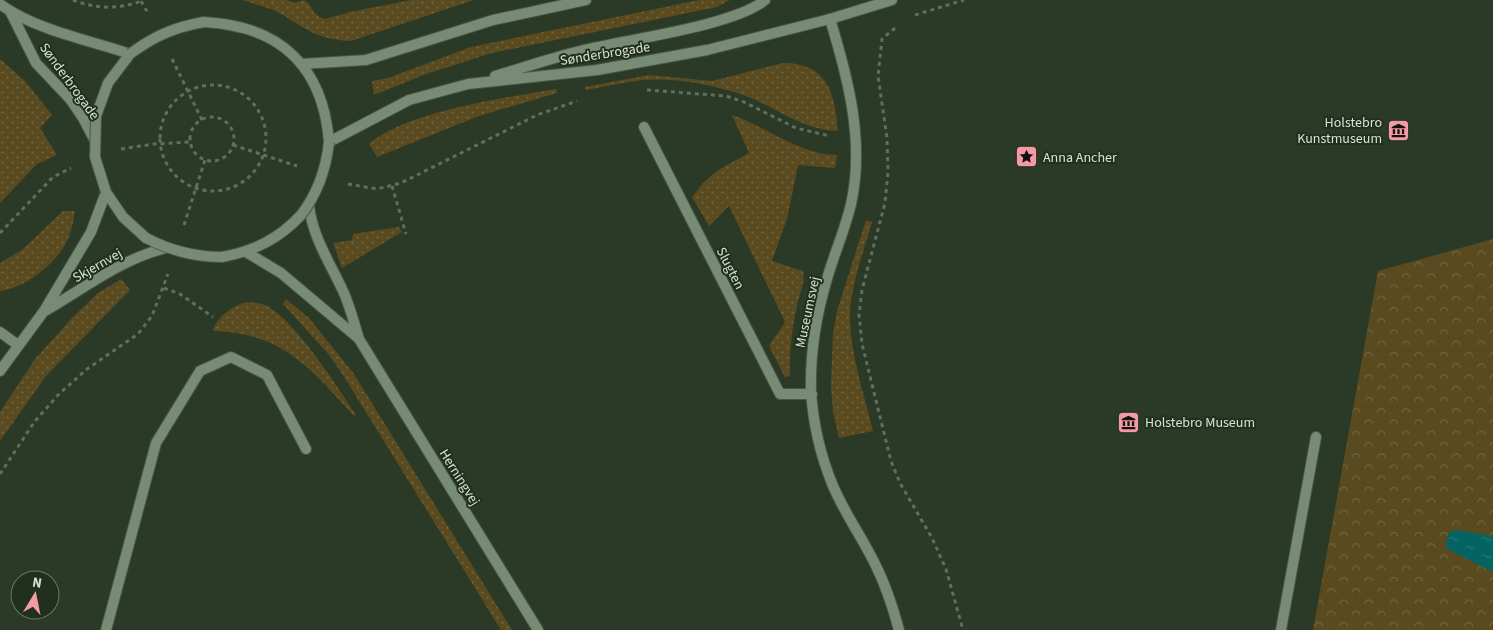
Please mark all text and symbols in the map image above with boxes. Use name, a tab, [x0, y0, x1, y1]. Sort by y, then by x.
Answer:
street label: Sønderbrogade	[559, 37, 652, 71]
street label: Sønderbrogade	[34, 39, 104, 124]
place label: Holstebro Kunstmuseum	[1297, 113, 1382, 149]
museum icon: Holstebro Kunstmuseum	[1386, 118, 1410, 142]
place icon: Anna Ancher	[1015, 145, 1039, 169]
place label: Anna Ancher	[1043, 148, 1117, 168]
street label: Skjernvej	[69, 244, 126, 288]
street label: Slugten	[711, 244, 749, 293]
street label: Museumsvej	[791, 275, 825, 350]
museum icon: Holstebro Museum	[1117, 410, 1141, 434]
place label: Holstebro Museum	[1145, 413, 1255, 433]
street label: Herningvej	[434, 445, 484, 510]
north arrow	[10, 570, 60, 620]
text: N	[31, 573, 43, 594]

